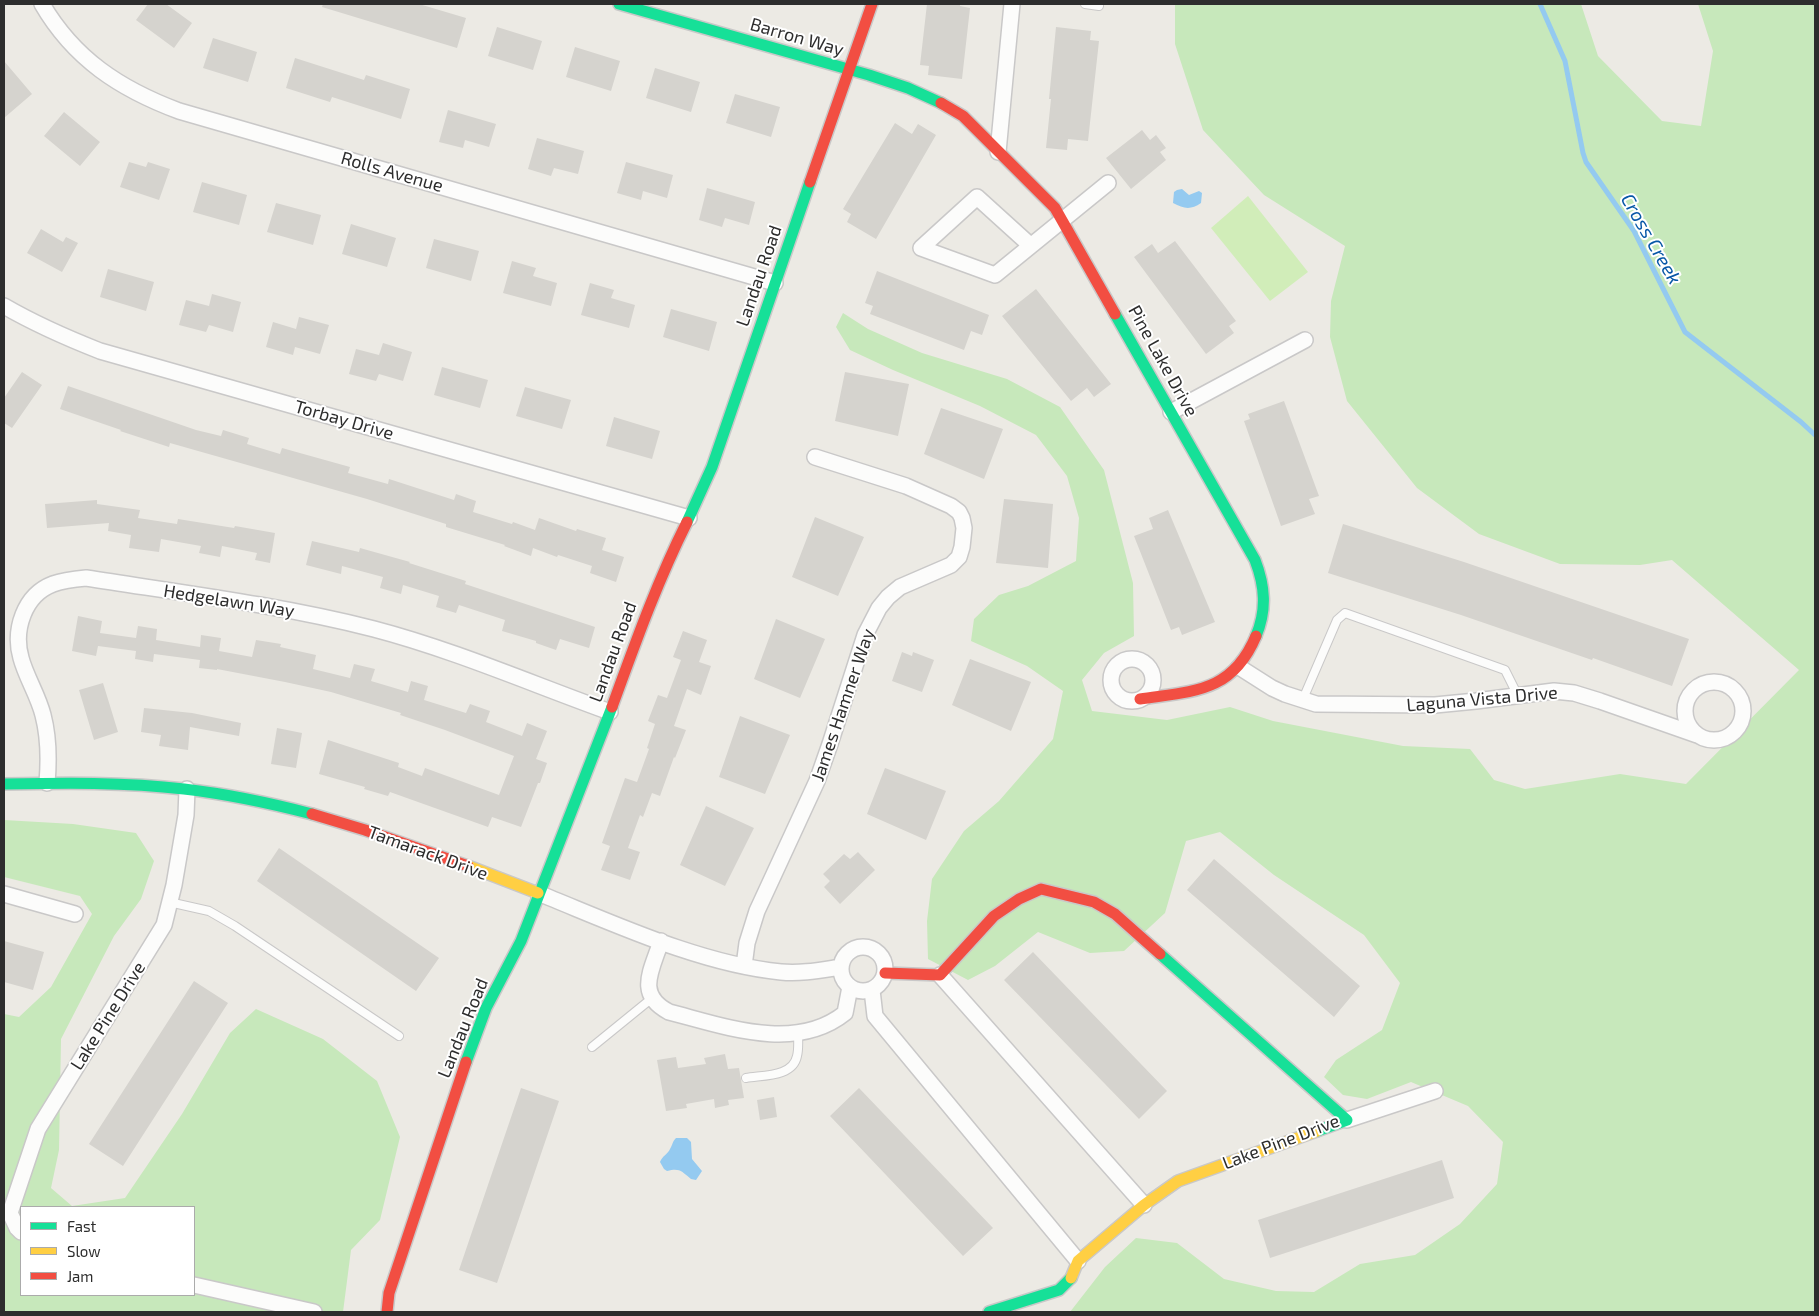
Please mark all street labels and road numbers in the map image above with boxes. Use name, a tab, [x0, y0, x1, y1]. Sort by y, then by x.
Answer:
street label: Barron Way	[748, 13, 846, 61]
street label: Rolls Avenue	[338, 147, 446, 197]
street label: Landau Road	[732, 223, 786, 329]
street label: Pine Lake Drive	[1124, 302, 1202, 420]
street label: Torbay Drive	[292, 396, 396, 444]
street label: Hedgelawn Way	[162, 580, 296, 622]
street label: Landau Road	[585, 599, 641, 705]
street label: James Hamner Way	[807, 626, 879, 784]
street label: Laguna Vista Drive	[1405, 682, 1559, 716]
street label: Tamarack Drive	[365, 821, 491, 885]
street label: Lake Pine Drive	[66, 958, 150, 1074]
street label: Landau Road	[433, 975, 493, 1081]
street label: Lake Pine Drive	[1219, 1110, 1343, 1174]

